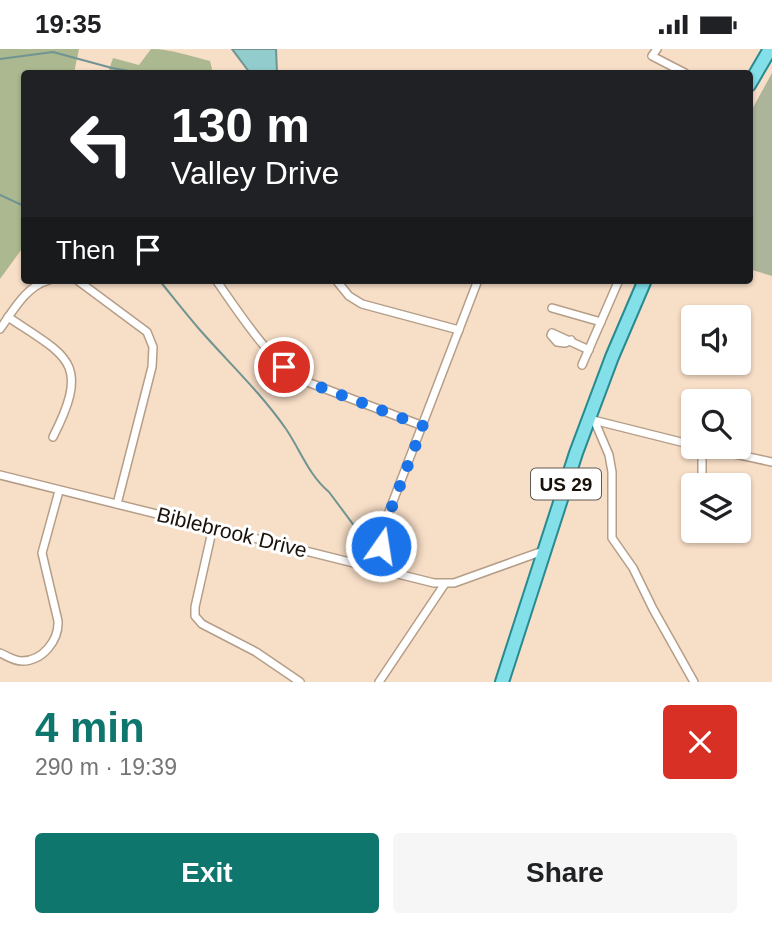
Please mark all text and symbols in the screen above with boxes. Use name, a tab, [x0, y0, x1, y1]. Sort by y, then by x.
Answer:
text: 19:35	[35, 9, 102, 39]
icon: left	[56, 98, 147, 189]
text: 130 m	[171, 98, 310, 152]
text: Valley Drive	[171, 155, 339, 191]
icon: arrive	[129, 231, 167, 269]
text: Then	[56, 235, 115, 265]
map controls	[681, 305, 751, 543]
button: sound	[681, 305, 751, 375]
pin	[254, 337, 314, 397]
icon: arrive	[265, 348, 303, 386]
button: search	[681, 389, 751, 459]
road number: US 29	[531, 469, 601, 499]
button: layers	[681, 473, 751, 543]
street label: Biblebrook Drive	[154, 502, 310, 562]
position arrow	[344, 509, 418, 583]
text: 4 min	[35, 704, 145, 751]
button: close	[663, 705, 737, 779]
text: 290 m · 19:39	[35, 754, 177, 780]
button: Exit	[35, 833, 379, 913]
button: Share	[393, 833, 737, 913]

